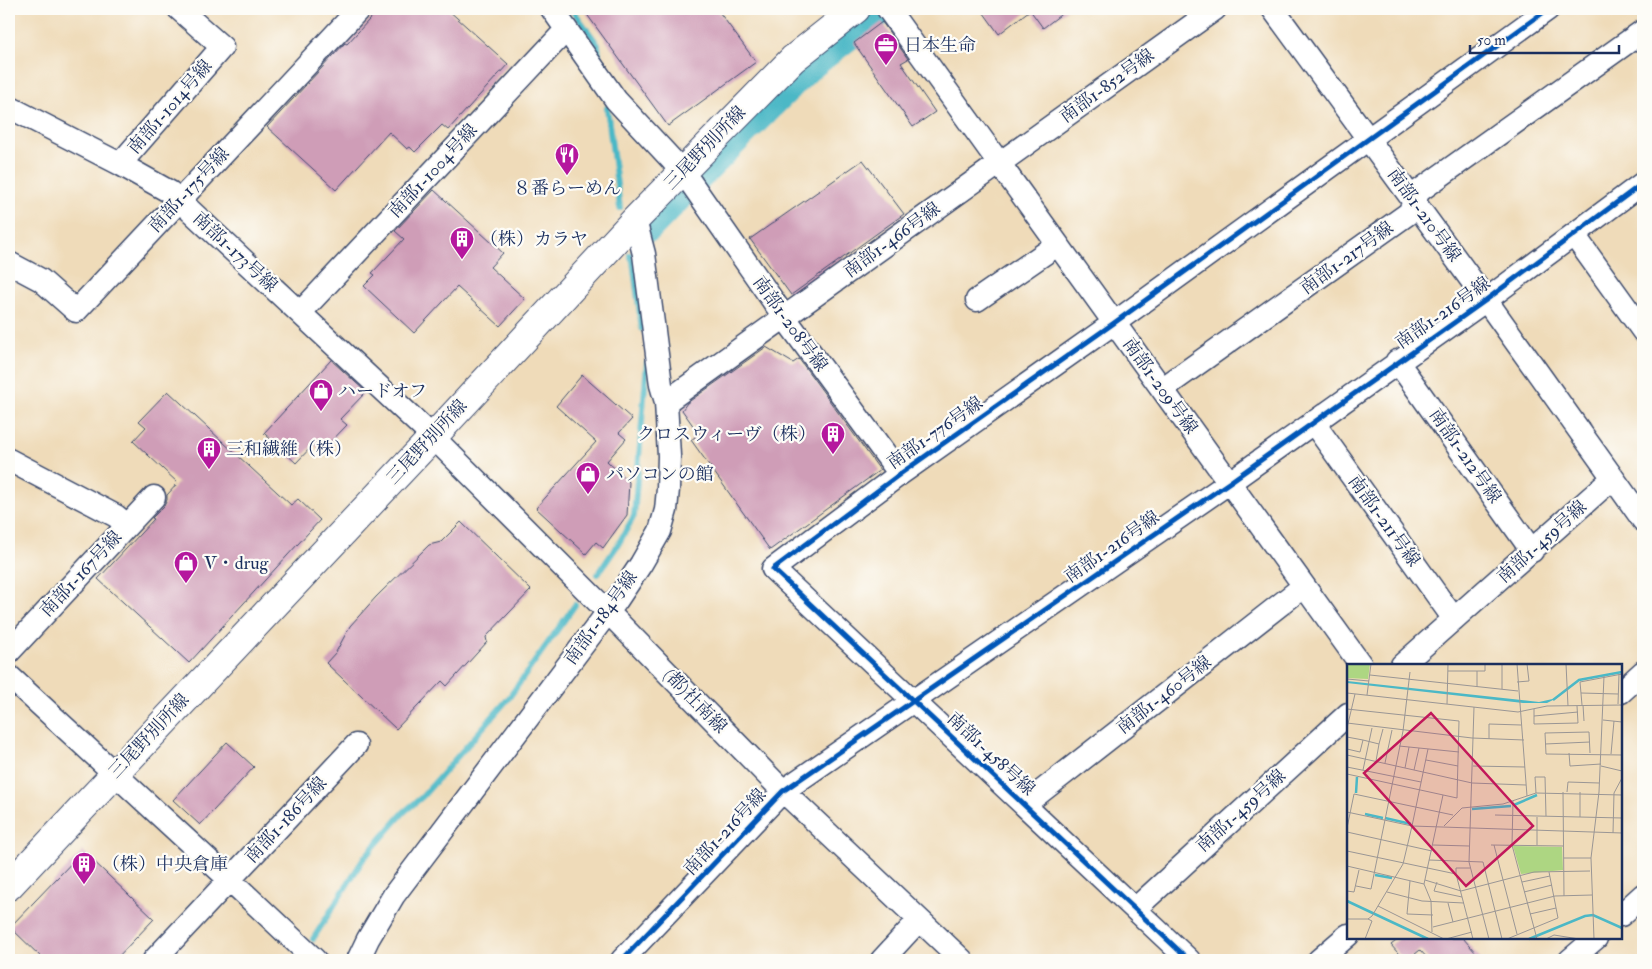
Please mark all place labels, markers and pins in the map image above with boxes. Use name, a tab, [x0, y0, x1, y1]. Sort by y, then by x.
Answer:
office icon: 日本生命	[873, 32, 899, 66]
place label: 日本生命	[904, 34, 976, 57]
restaurant icon: ８番らーめん	[554, 142, 580, 176]
place label: ８番らーめん	[513, 177, 621, 200]
building icon: （株）カラヤ	[449, 226, 475, 260]
place label: （株）カラヤ	[480, 228, 588, 251]
shop icon: ハードオフ	[308, 378, 334, 412]
place label: ハードオフ	[338, 380, 427, 403]
building icon: クロスウィーヴ（株）	[820, 421, 846, 455]
place label: クロスウィーヴ（株）	[637, 423, 816, 446]
building icon: 三和繊維（株）	[196, 436, 222, 470]
place label: 三和繊維（株）	[226, 438, 352, 461]
shop icon: パソコンの館	[575, 461, 601, 495]
place label: パソコンの館	[606, 463, 714, 486]
shop icon: V・drug	[173, 550, 199, 584]
place label: V・drug	[204, 552, 270, 575]
building icon: （株）中央倉庫	[71, 851, 97, 885]
place label: （株）中央倉庫	[102, 853, 228, 876]

